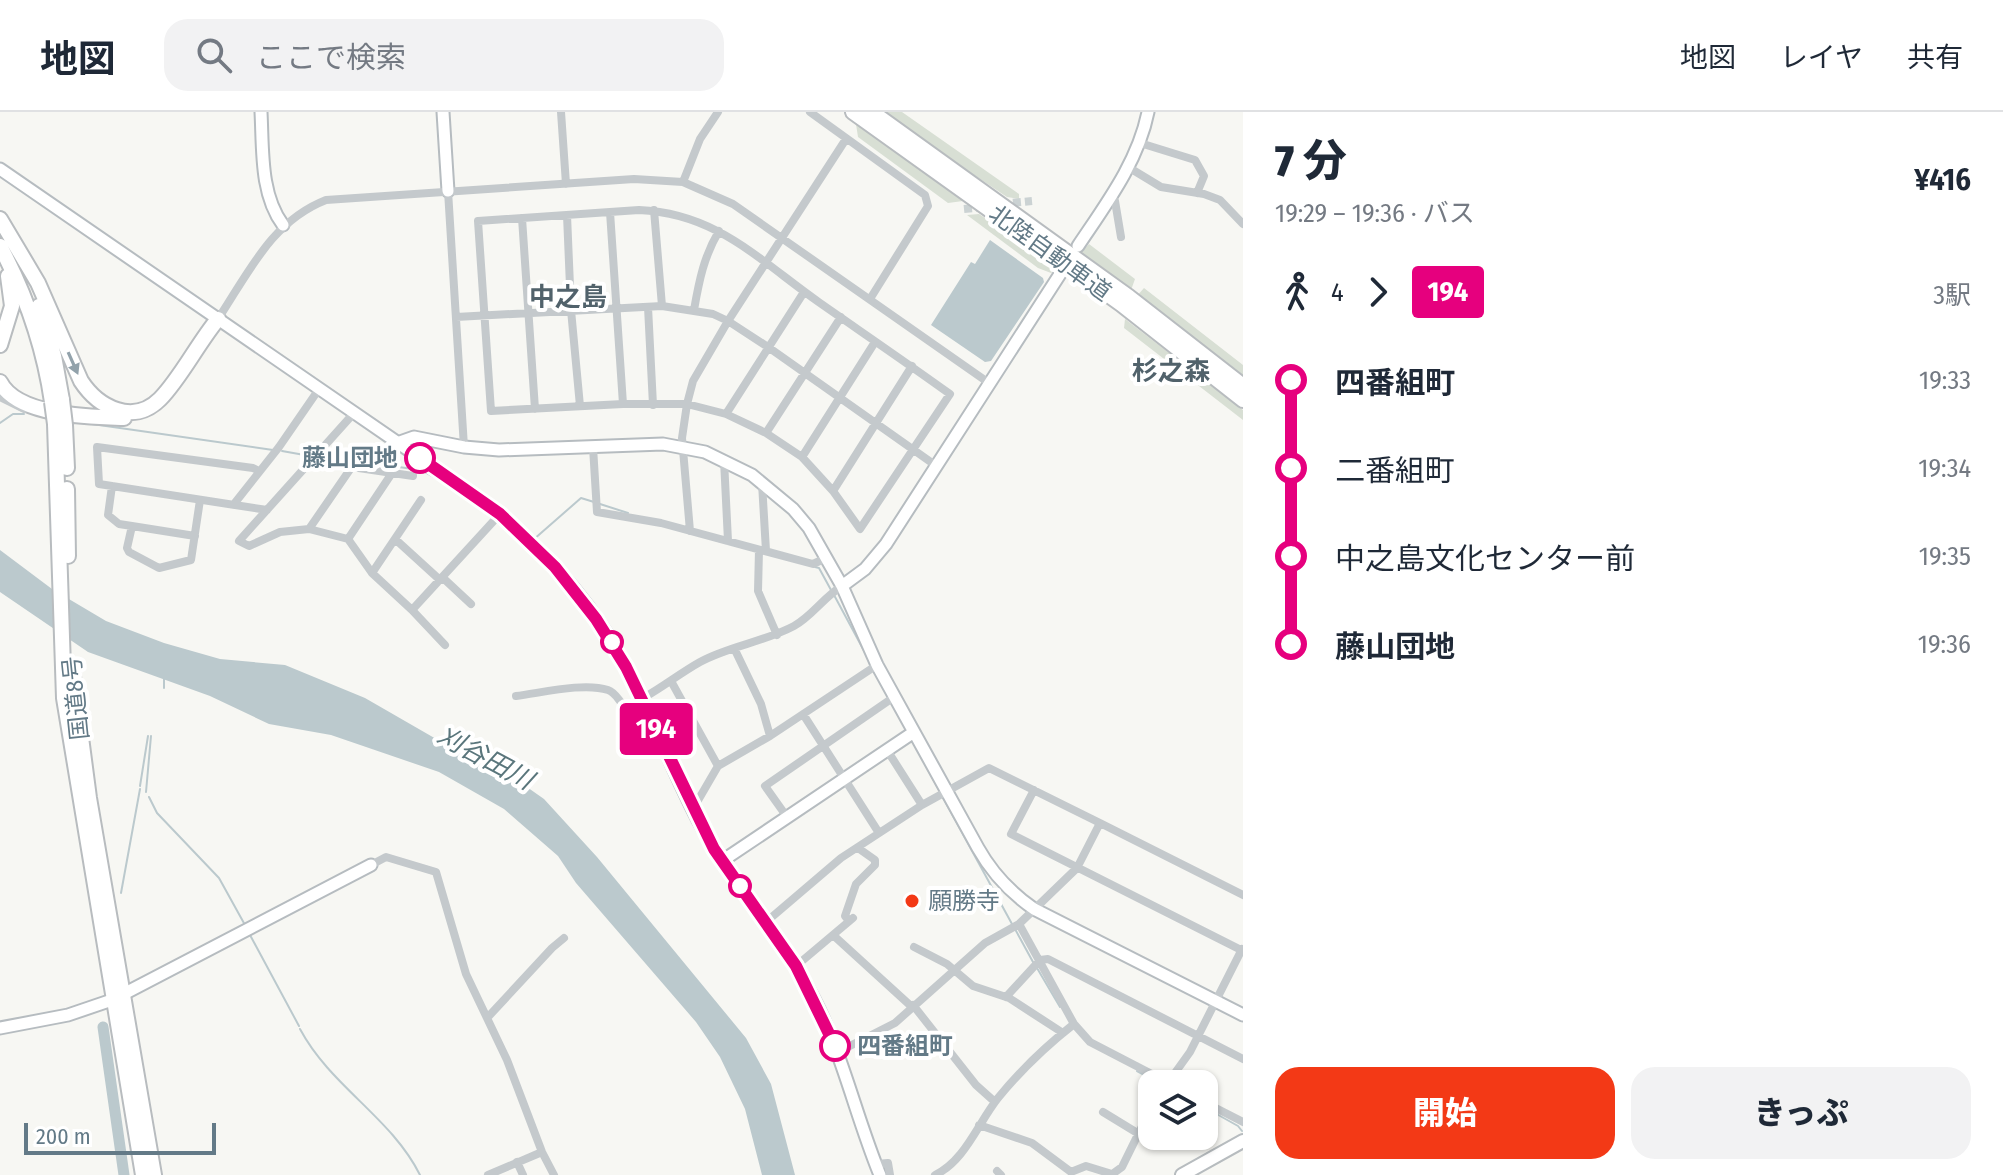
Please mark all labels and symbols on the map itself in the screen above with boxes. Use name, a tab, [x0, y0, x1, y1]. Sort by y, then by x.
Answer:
street label: 北陸自動車道	[984, 199, 1116, 307]
district label: 中之島	[529, 282, 607, 313]
one-way arrow	[66, 351, 79, 375]
district label: 杉之森	[1132, 356, 1210, 387]
marker: 藤山団地	[405, 443, 435, 473]
place label: 藤山団地	[302, 444, 398, 472]
unlabelled marker	[601, 631, 623, 653]
street label: 国道8号	[58, 655, 94, 741]
line badge: 194	[610, 703, 702, 755]
water label: 刈谷田川	[432, 720, 541, 798]
unlabelled marker	[729, 875, 751, 897]
place label: 願勝寺	[928, 887, 1000, 915]
marker: 願勝寺	[903, 892, 921, 910]
marker: 四番組町	[820, 1031, 850, 1061]
place label: 四番組町	[857, 1032, 953, 1060]
scale bar	[24, 1119, 216, 1155]

